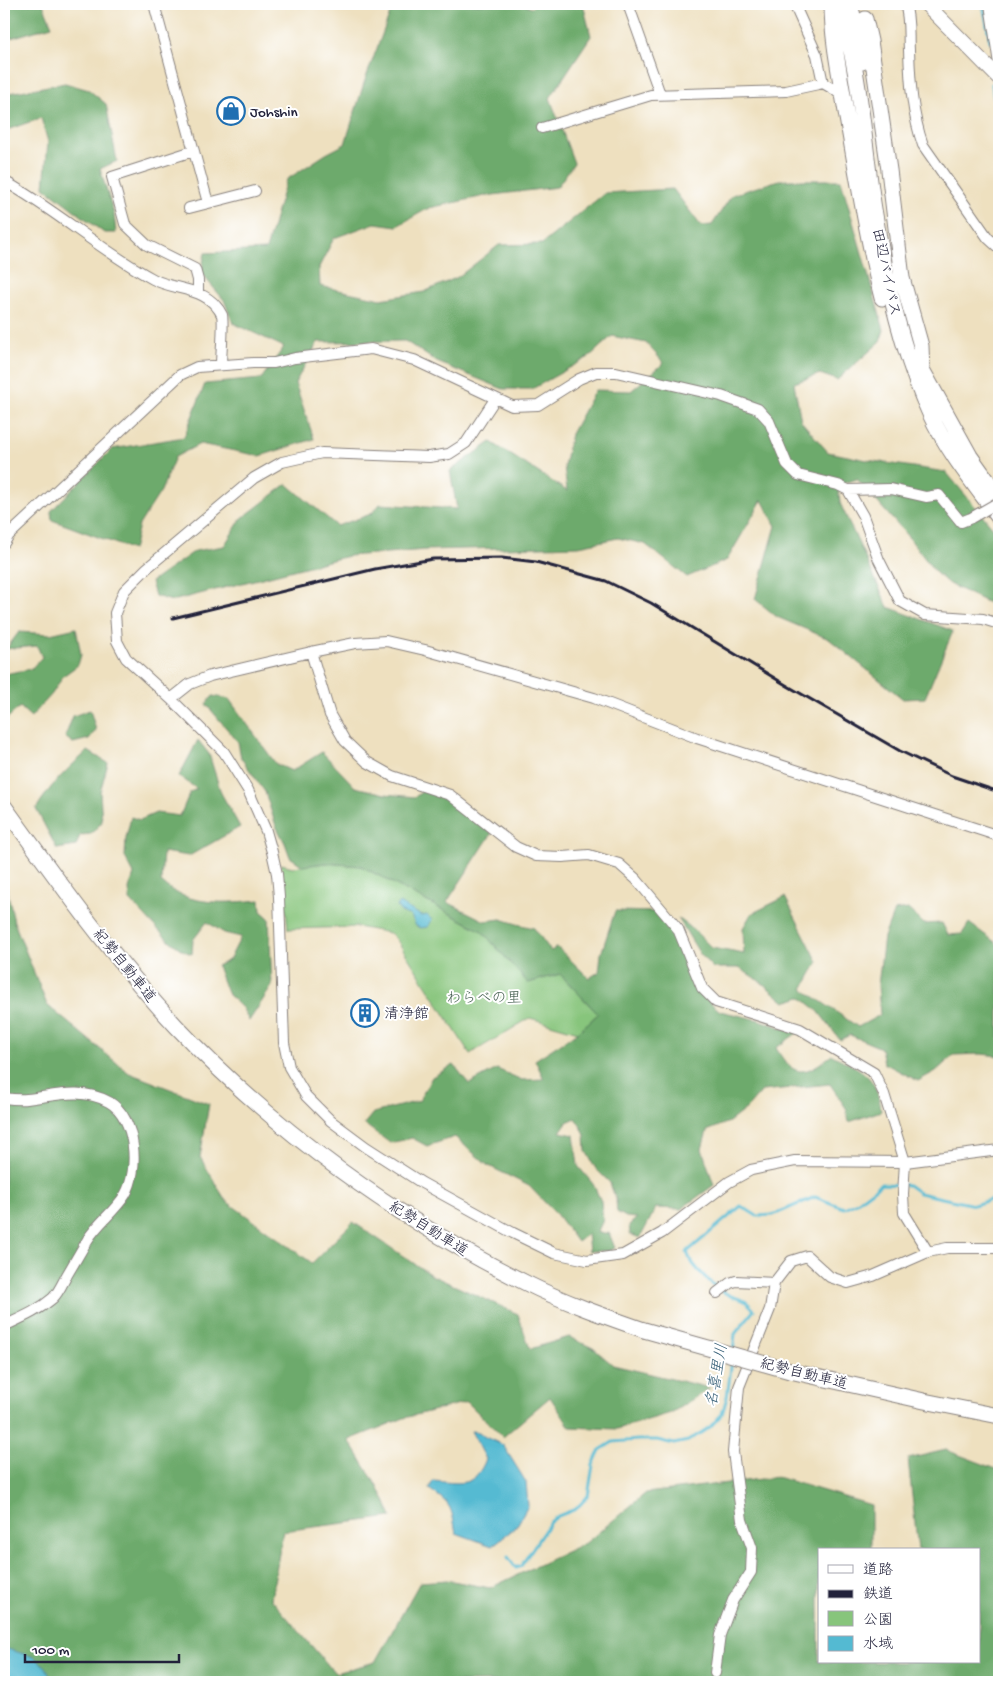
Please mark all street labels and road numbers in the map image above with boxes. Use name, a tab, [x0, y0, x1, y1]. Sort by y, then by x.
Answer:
street label: 田辺バイパス	[867, 227, 903, 318]
street label: 紀勢自動車道	[88, 925, 160, 1007]
street label: 紀勢自動車道	[385, 1197, 471, 1261]
street label: 紀勢自動車道	[758, 1354, 850, 1395]

